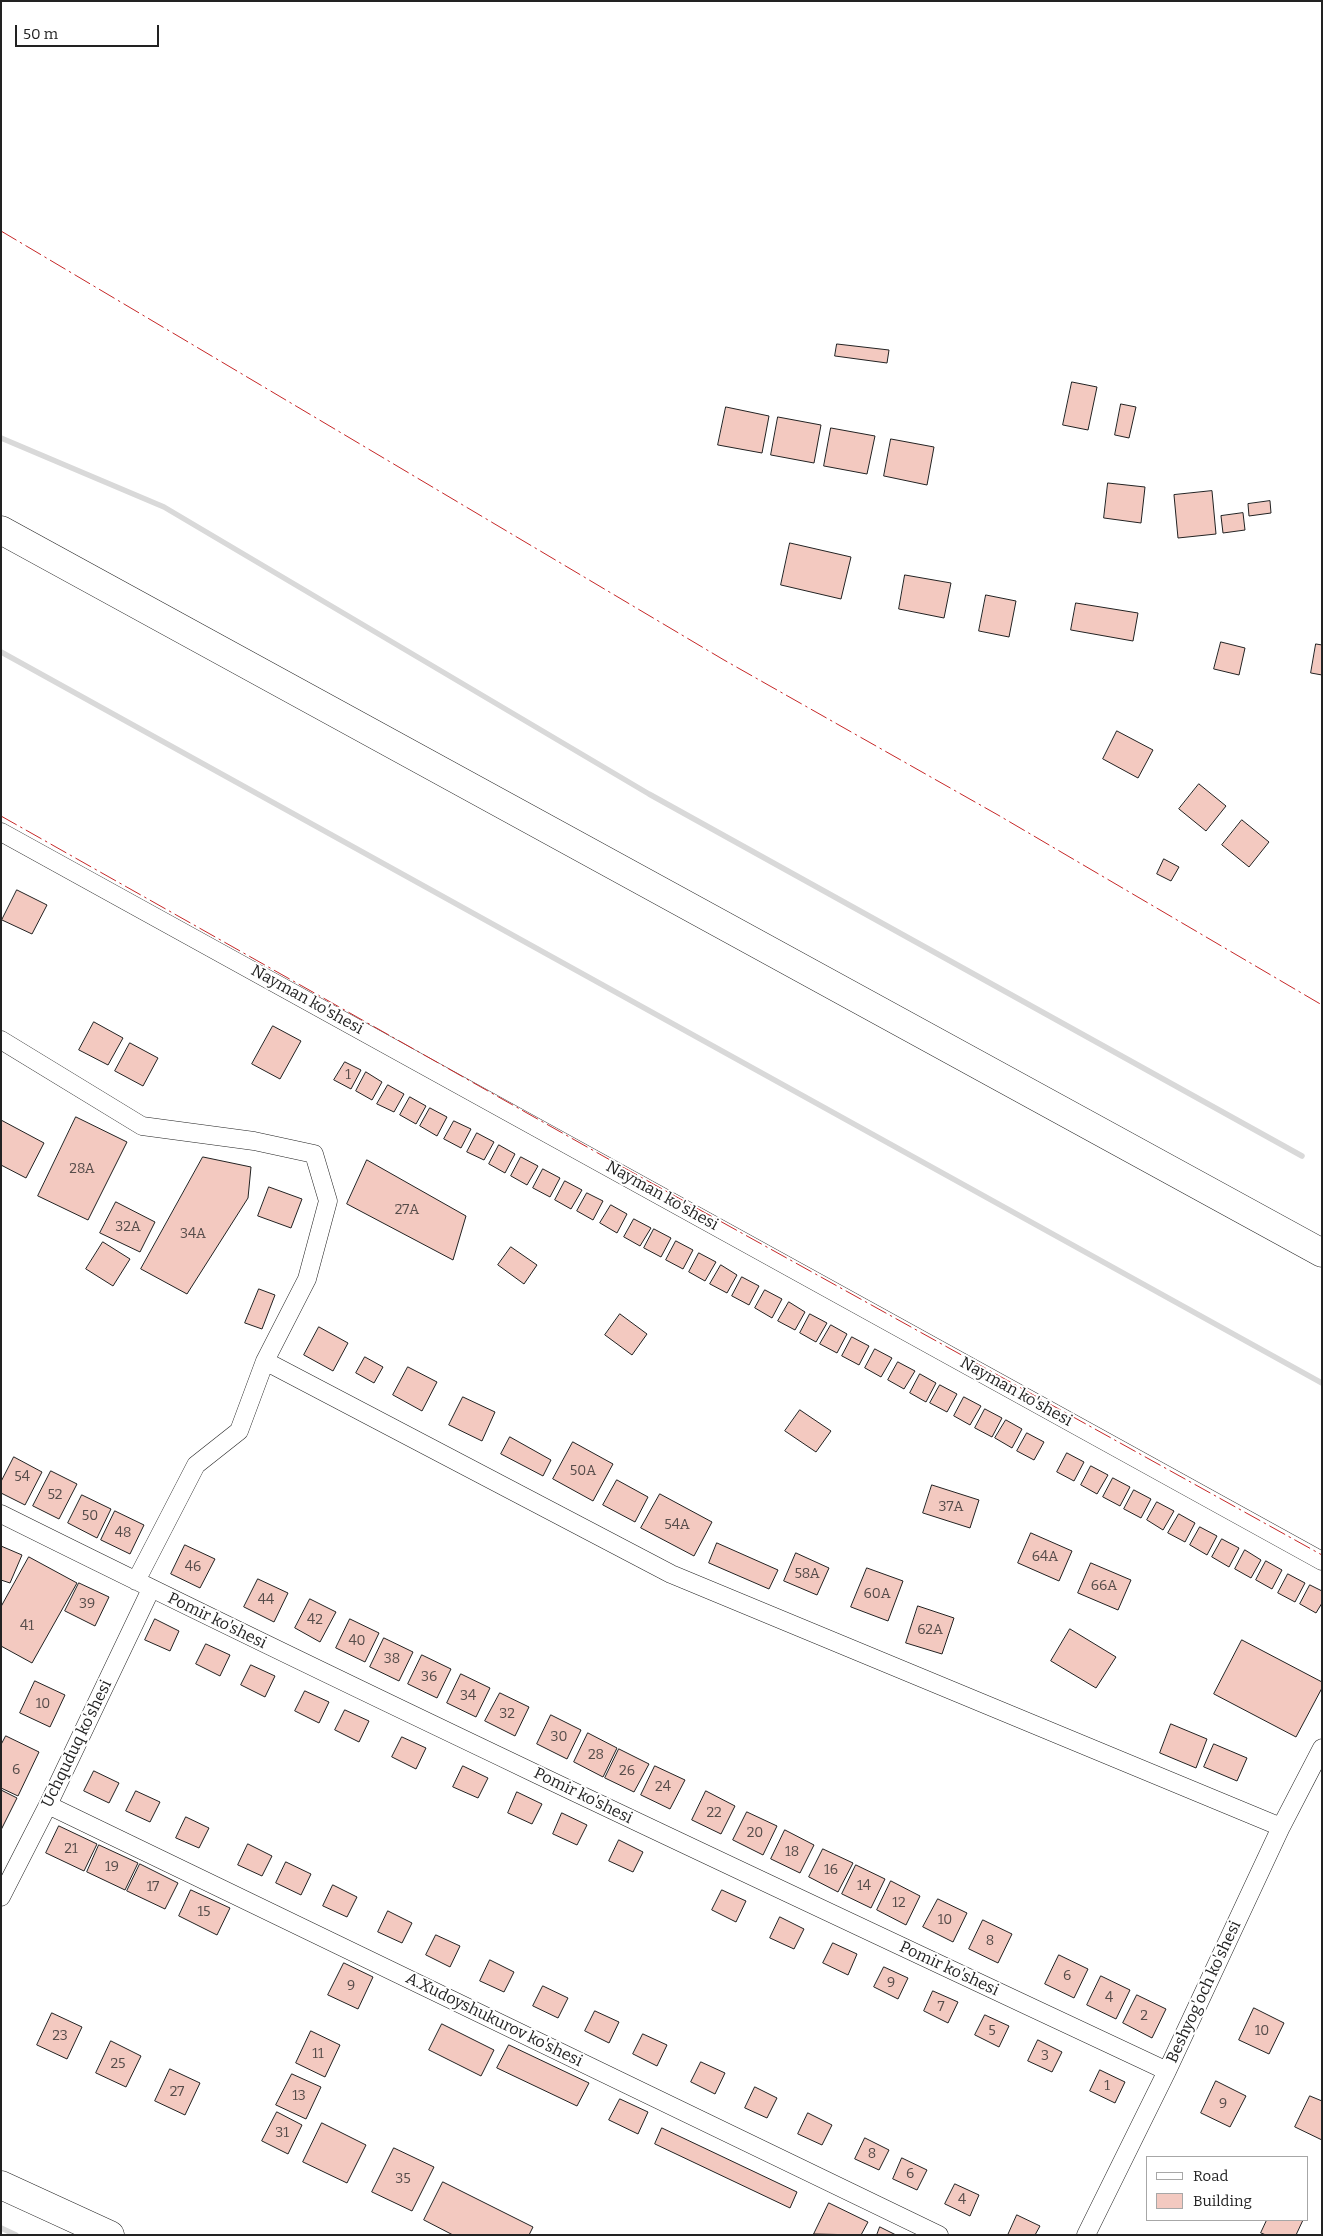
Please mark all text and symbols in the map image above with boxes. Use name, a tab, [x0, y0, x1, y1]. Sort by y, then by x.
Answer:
scale bar	[18, 15, 161, 47]
text: 50 m	[23, 25, 58, 43]
street label: Nayman ko'shesi	[248, 961, 366, 1039]
house number: 1	[345, 1067, 351, 1083]
street label: Nayman ko'shesi	[603, 1157, 721, 1235]
house number: 28A	[69, 1161, 95, 1177]
house number: 27A	[395, 1202, 419, 1218]
house number: 32A	[115, 1219, 141, 1235]
house number: 34A	[180, 1226, 206, 1242]
street label: Nayman ko'shesi	[957, 1353, 1075, 1431]
house number: 50A	[570, 1463, 596, 1479]
house number: 54	[14, 1469, 30, 1485]
house number: 52	[48, 1487, 62, 1503]
house number: 37A	[939, 1499, 963, 1515]
house number: 50	[82, 1508, 98, 1524]
house number: 54A	[664, 1517, 690, 1533]
house number: 48	[115, 1525, 131, 1541]
house number: 64A	[1032, 1549, 1058, 1565]
house number: 46	[185, 1559, 201, 1575]
house number: 58A	[794, 1566, 820, 1582]
house number: 66A	[1091, 1578, 1117, 1594]
house number: 60A	[863, 1586, 891, 1602]
street label: Pomir ko'shesi	[164, 1589, 270, 1653]
house number: 44	[258, 1592, 274, 1608]
house number: 39	[79, 1596, 95, 1612]
house number: 42	[307, 1612, 323, 1628]
house number: 41	[20, 1618, 34, 1634]
house number: 62A	[917, 1622, 943, 1638]
house number: 40	[348, 1633, 366, 1649]
house number: 38	[384, 1651, 400, 1667]
house number: 36	[421, 1669, 437, 1685]
street label: Uchquduq ko'shesi	[38, 1677, 116, 1811]
house number: 34	[460, 1688, 476, 1704]
house number: 10	[36, 1696, 50, 1712]
house number: 32	[499, 1706, 515, 1722]
house number: 30	[551, 1729, 567, 1745]
house number: 28	[588, 1747, 604, 1763]
house number: 6	[12, 1762, 20, 1778]
house number: 26	[619, 1763, 635, 1779]
street label: Pomir ko'shesi	[530, 1764, 636, 1828]
house number: 24	[655, 1779, 671, 1795]
house number: 22	[706, 1805, 722, 1821]
house number: 20	[747, 1825, 763, 1841]
house number: 21	[64, 1841, 78, 1857]
house number: 18	[785, 1844, 799, 1860]
house number: 19	[105, 1859, 119, 1875]
house number: 16	[824, 1862, 838, 1878]
house number: 14	[857, 1878, 871, 1894]
house number: 17	[147, 1879, 159, 1895]
house number: 12	[892, 1895, 906, 1911]
house number: 15	[197, 1904, 211, 1920]
house number: 10	[938, 1912, 952, 1928]
street label: Beshyog'och ko'shesi	[1163, 1918, 1245, 2066]
house number: 8	[986, 1933, 994, 1949]
street label: Pomir ko'shesi	[896, 1938, 1002, 2000]
house number: 6	[1063, 1968, 1071, 1984]
street label: A.Xudoyshukurov ko'shesi	[403, 1969, 585, 2071]
house number: 9	[887, 1975, 895, 1991]
house number: 9	[347, 1978, 355, 1994]
house number: 4	[1105, 1990, 1113, 2006]
house number: 7	[937, 1999, 945, 2015]
house number: 2	[1140, 2008, 1148, 2024]
house number: 5	[988, 2023, 996, 2039]
house number: 10	[1255, 2023, 1269, 2039]
house number: 23	[52, 2028, 68, 2044]
house number: 11	[312, 2046, 324, 2062]
house number: 3	[1041, 2048, 1049, 2064]
house number: 25	[110, 2056, 126, 2072]
house number: 1	[1104, 2078, 1110, 2094]
house number: 27	[170, 2084, 184, 2100]
house number: 13	[292, 2088, 306, 2104]
house number: 9	[1219, 2096, 1227, 2112]
house number: 31	[275, 2125, 289, 2141]
house number: 8	[868, 2146, 876, 2162]
legend	[1146, 2156, 1308, 2221]
house number: 6	[906, 2166, 914, 2182]
text: Road	[1193, 2167, 1228, 2185]
house number: 35	[395, 2171, 411, 2187]
house number: 4	[958, 2192, 966, 2208]
text: Building	[1193, 2192, 1252, 2210]

